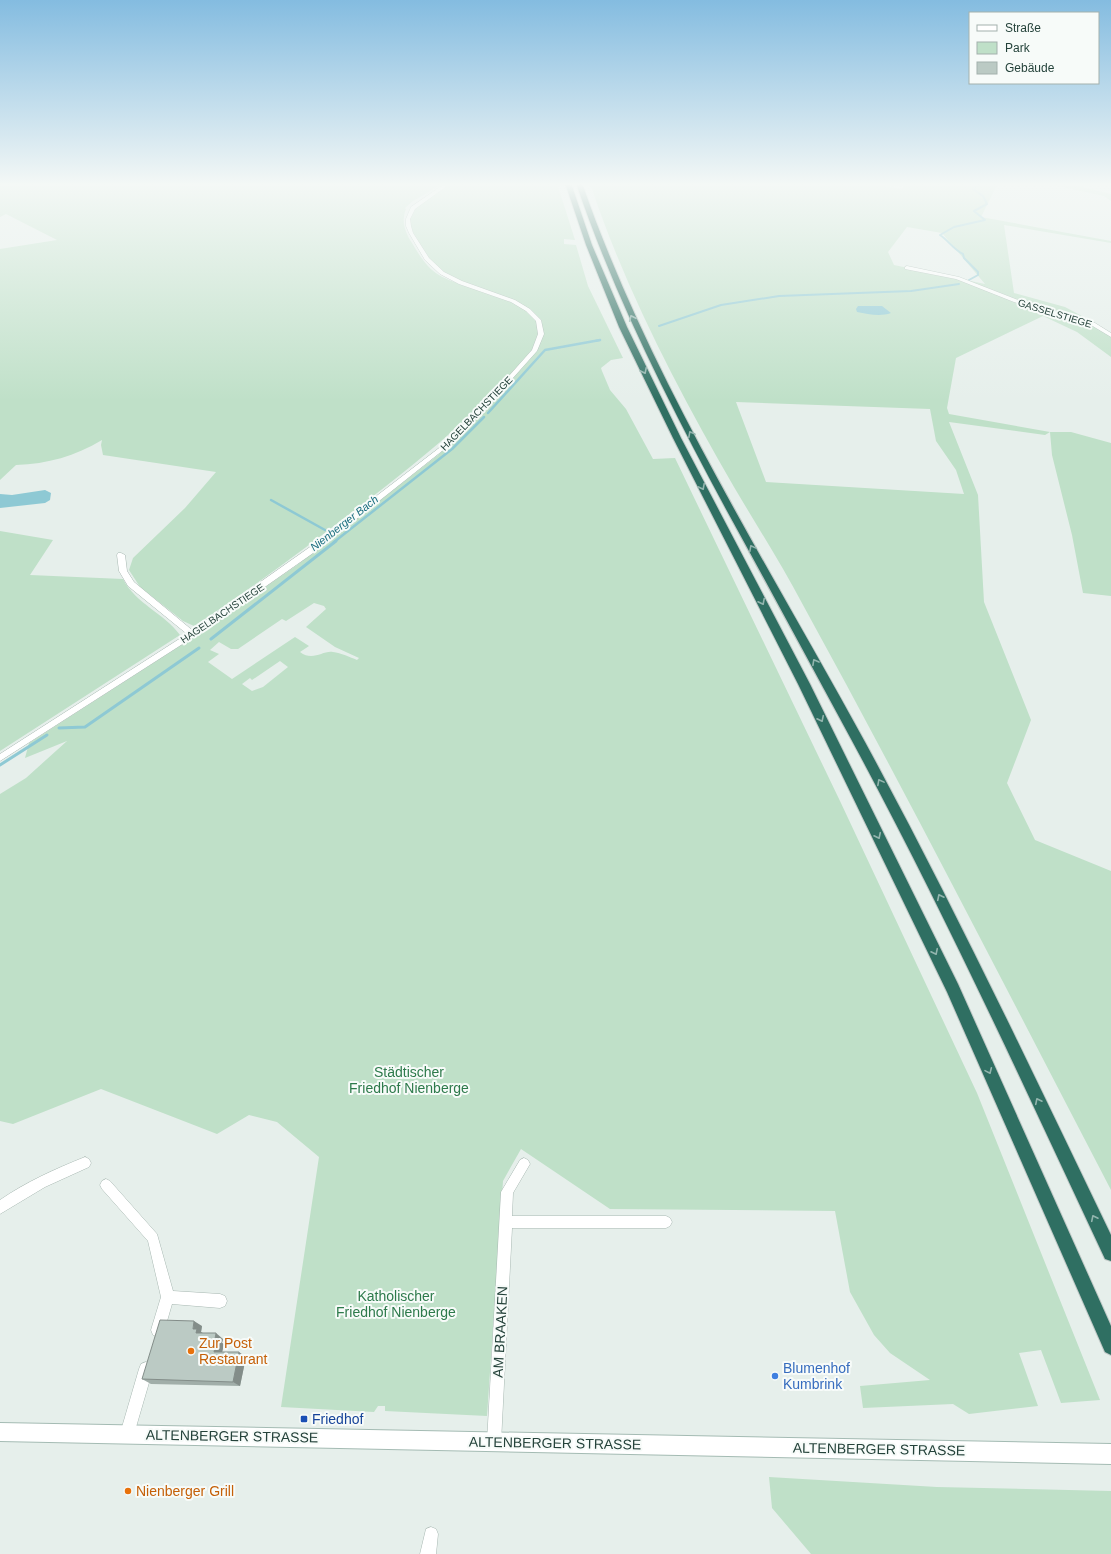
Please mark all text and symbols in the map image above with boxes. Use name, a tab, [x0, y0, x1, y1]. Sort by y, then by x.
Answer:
legend	[969, 12, 1099, 84]
text: Straße	[1005, 21, 1041, 35]
text: Park	[1005, 41, 1031, 55]
text: Gebäude	[1005, 61, 1055, 75]
street label: GASSELSTIEGE	[1017, 297, 1093, 330]
one-way arrow	[629, 314, 637, 322]
one-way arrow	[639, 367, 647, 374]
street label: HAGELBACHSTIEGE	[438, 374, 515, 453]
one-way arrow	[688, 431, 695, 438]
one-way arrow	[698, 483, 705, 490]
water label: Nienberger Bach	[308, 493, 380, 553]
one-way arrow	[750, 545, 757, 553]
street label: HAGELBACHSTIEGE	[178, 581, 266, 645]
one-way arrow	[758, 598, 765, 606]
one-way arrow	[812, 659, 819, 666]
one-way arrow	[816, 714, 824, 722]
one-way arrow	[877, 779, 885, 786]
one-way arrow	[873, 831, 881, 839]
one-way arrow	[937, 894, 945, 902]
one-way arrow	[930, 948, 938, 956]
park label: Städtischer Friedhof Nienberge	[349, 1064, 469, 1096]
one-way arrow	[984, 1066, 992, 1074]
one-way arrow	[1035, 1097, 1043, 1105]
one-way arrow	[1091, 1215, 1099, 1222]
street label: AM BRAAKEN	[490, 1286, 510, 1378]
park label: Katholischer Friedhof Nienberge	[336, 1288, 456, 1320]
place label: Zur Post Restaurant	[199, 1335, 268, 1367]
marker: Zur Post Restaurant	[186, 1346, 196, 1356]
place label: Blumenhof Kumbrink	[783, 1360, 850, 1392]
marker: Blumenhof Kumbrink	[770, 1371, 780, 1381]
place label: Friedhof	[312, 1411, 363, 1427]
marker: Friedhof	[299, 1414, 309, 1424]
street label: ALTENBERGER STRASSE	[146, 1426, 318, 1446]
street label: ALTENBERGER STRASSE	[469, 1433, 641, 1453]
street label: ALTENBERGER STRASSE	[793, 1439, 965, 1459]
place label: Nienberger Grill	[136, 1483, 234, 1499]
marker: Nienberger Grill	[123, 1486, 133, 1496]

